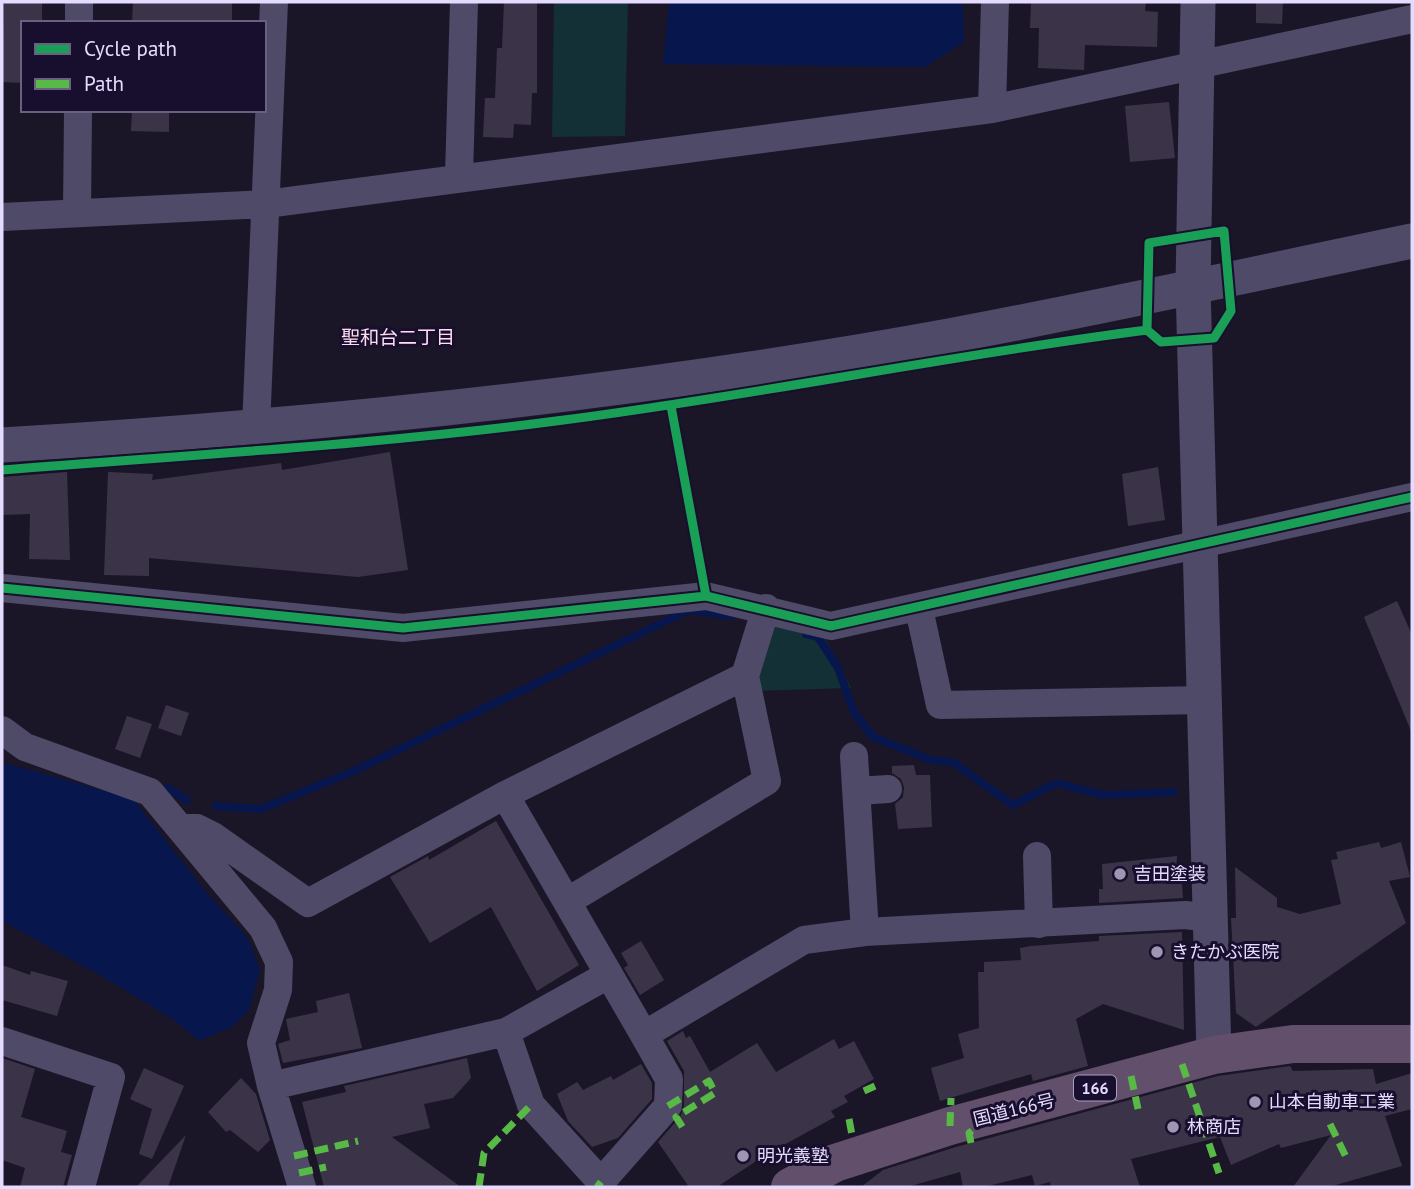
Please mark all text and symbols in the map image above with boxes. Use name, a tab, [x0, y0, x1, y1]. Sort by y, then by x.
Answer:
legend	[21, 21, 266, 112]
text: Cycle path	[84, 35, 177, 62]
text: Path	[84, 70, 124, 97]
district label: 聖和台二丁目	[341, 325, 455, 349]
place label: 吉田塗装	[1134, 862, 1206, 885]
marker: 吉田塗装	[1112, 866, 1128, 882]
place label: きたかぶ医院	[1171, 940, 1279, 963]
marker: きたかぶ医院	[1149, 944, 1165, 960]
road number: 166	[1074, 1076, 1116, 1100]
street label: 国道166号	[971, 1088, 1057, 1131]
place label: 山本自動車工業	[1269, 1090, 1395, 1113]
marker: 山本自動車工業	[1247, 1094, 1263, 1110]
place label: 林商店	[1187, 1115, 1241, 1138]
marker: 林商店	[1165, 1119, 1181, 1135]
place label: 明光義塾	[757, 1144, 829, 1167]
marker: 明光義塾	[735, 1148, 751, 1164]

